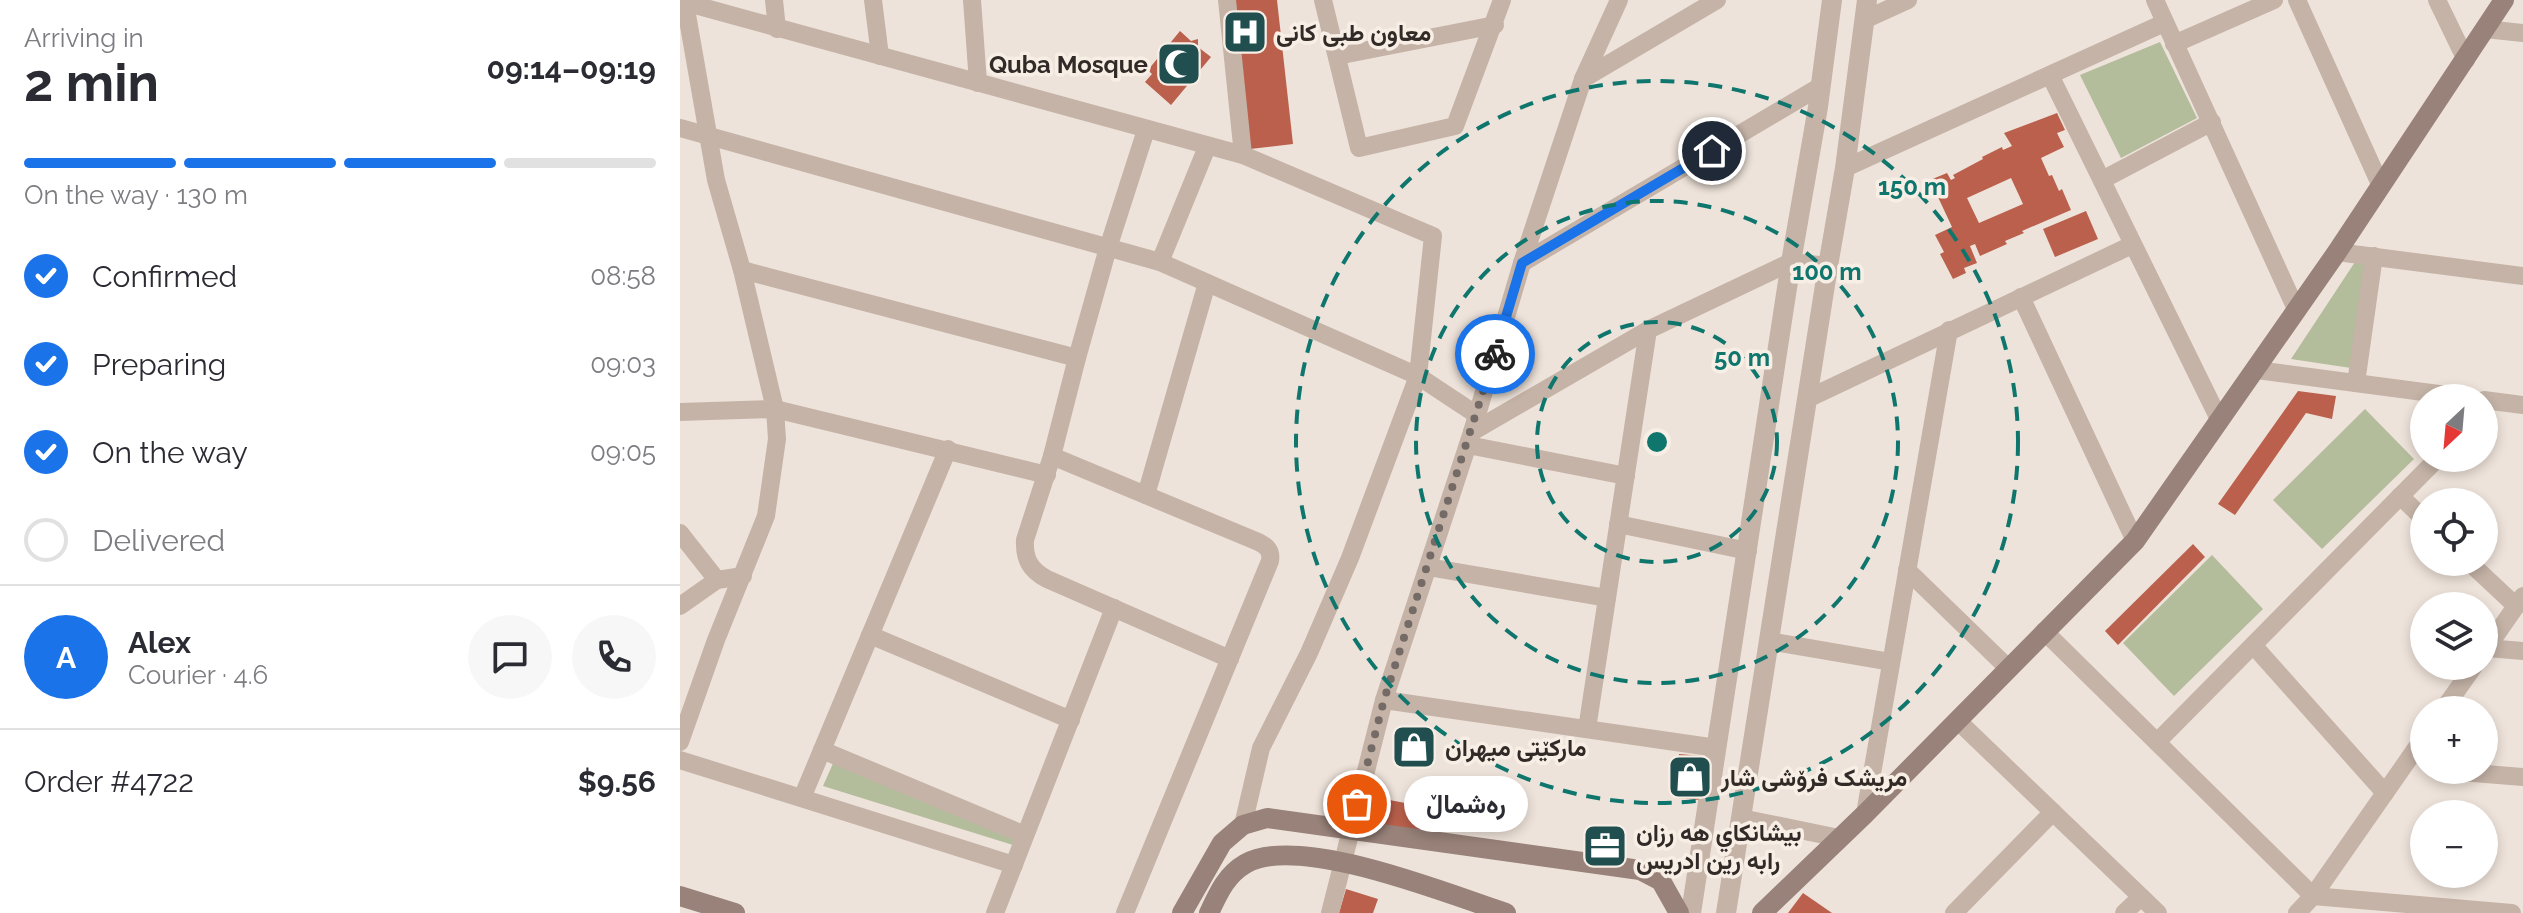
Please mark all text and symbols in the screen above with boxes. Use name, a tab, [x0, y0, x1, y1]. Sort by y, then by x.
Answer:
hospital icon: معاون طبی کانی	[1221, 8, 1269, 56]
place label: معاون طبی کانی	[1276, 18, 1431, 48]
text: Arriving in	[24, 23, 144, 53]
mosque icon: Quba Mosque	[1155, 40, 1203, 88]
place label: Quba Mosque	[989, 50, 1148, 79]
text: 09:14–09:19	[486, 51, 656, 86]
text: 2 min	[24, 52, 159, 113]
pin	[1678, 117, 1746, 185]
icon: home	[1690, 129, 1734, 173]
text: 150 m	[1878, 172, 1946, 201]
text: On the way · 130 m	[24, 180, 248, 210]
icon: check	[24, 254, 68, 298]
text: 100 m	[1792, 257, 1862, 286]
text: Confirmed	[92, 259, 237, 294]
text: 08:58	[590, 261, 656, 291]
courier	[1455, 314, 1535, 394]
icon: bike	[1473, 332, 1517, 376]
icon: check	[24, 342, 68, 386]
text: 50 m	[1714, 343, 1770, 372]
text: Preparing	[92, 347, 226, 382]
text: 09:03	[590, 349, 656, 379]
north arrow	[2410, 384, 2498, 472]
map controls	[2410, 384, 2498, 888]
centre of rings	[1643, 428, 1671, 456]
icon: check	[24, 430, 68, 474]
text: On the way	[92, 435, 248, 470]
text: 09:05	[590, 437, 656, 467]
button: locate	[2410, 488, 2498, 576]
text: Delivered	[92, 523, 225, 558]
button: layers	[2410, 592, 2498, 680]
button: chat	[468, 615, 552, 699]
button: phone	[572, 615, 656, 699]
text: Alex	[128, 625, 191, 660]
text: A	[56, 640, 76, 675]
text: Courier · 4.6	[128, 660, 268, 690]
button: +	[2410, 696, 2498, 784]
shop icon: مارکێتی میهران	[1390, 723, 1438, 771]
place label: مارکێتی میهران	[1445, 733, 1587, 763]
shop icon: مریشک فرۆشی شار	[1666, 753, 1714, 801]
place label: مریشک فرۆشی شار	[1720, 763, 1907, 793]
text: Order #4722	[24, 764, 194, 799]
text: $9.56	[578, 764, 656, 799]
pin	[1323, 770, 1391, 838]
callout: رەشماڵ	[1405, 776, 1529, 832]
icon: bag	[1335, 782, 1379, 826]
text: رەشماڵ	[1426, 789, 1506, 819]
button: −	[2410, 800, 2498, 888]
place label: بيشانكاي هه رزان رابه رين ادريس	[1636, 818, 1802, 876]
office icon: بيشانكاي هه رزان رابه رين ادريس	[1581, 822, 1629, 870]

